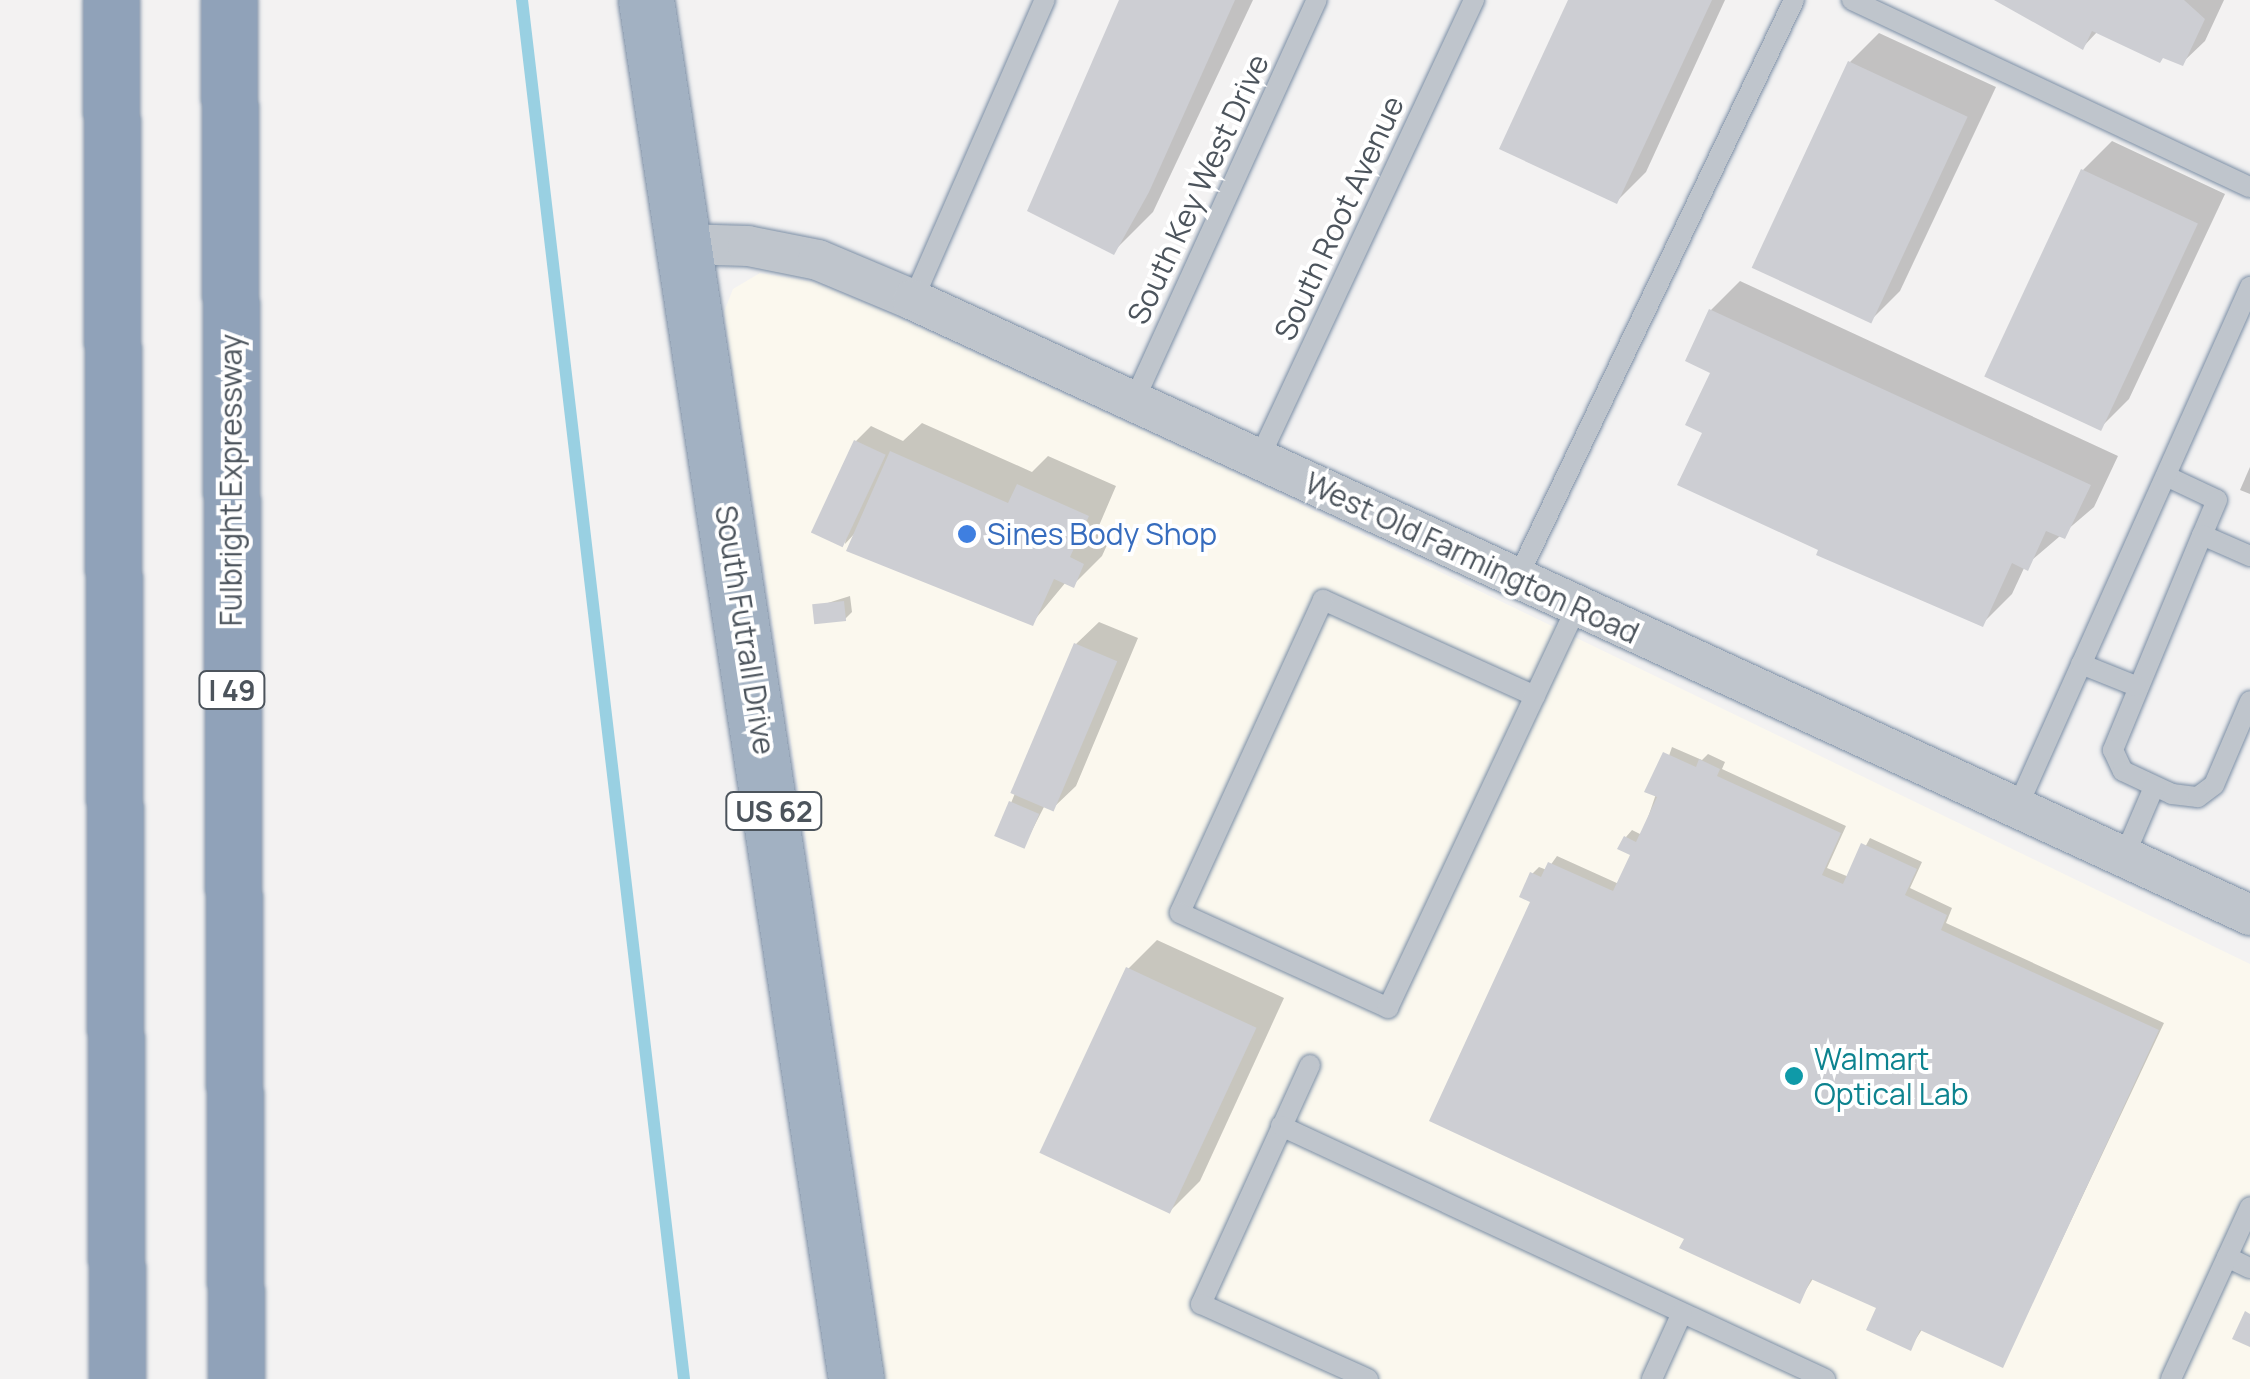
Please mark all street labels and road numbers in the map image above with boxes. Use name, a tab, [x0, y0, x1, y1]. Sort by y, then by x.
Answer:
street label: South Key West Drive	[1120, 48, 1276, 330]
street label: South Root Avenue	[1267, 90, 1411, 346]
street label: Fulbright Expressway	[213, 334, 249, 626]
street label: West Old Farmington Road	[1299, 465, 1645, 651]
street label: South Futrall Drive	[708, 503, 782, 757]
road number: I 49	[197, 667, 267, 713]
road number: US 62	[724, 788, 824, 834]

